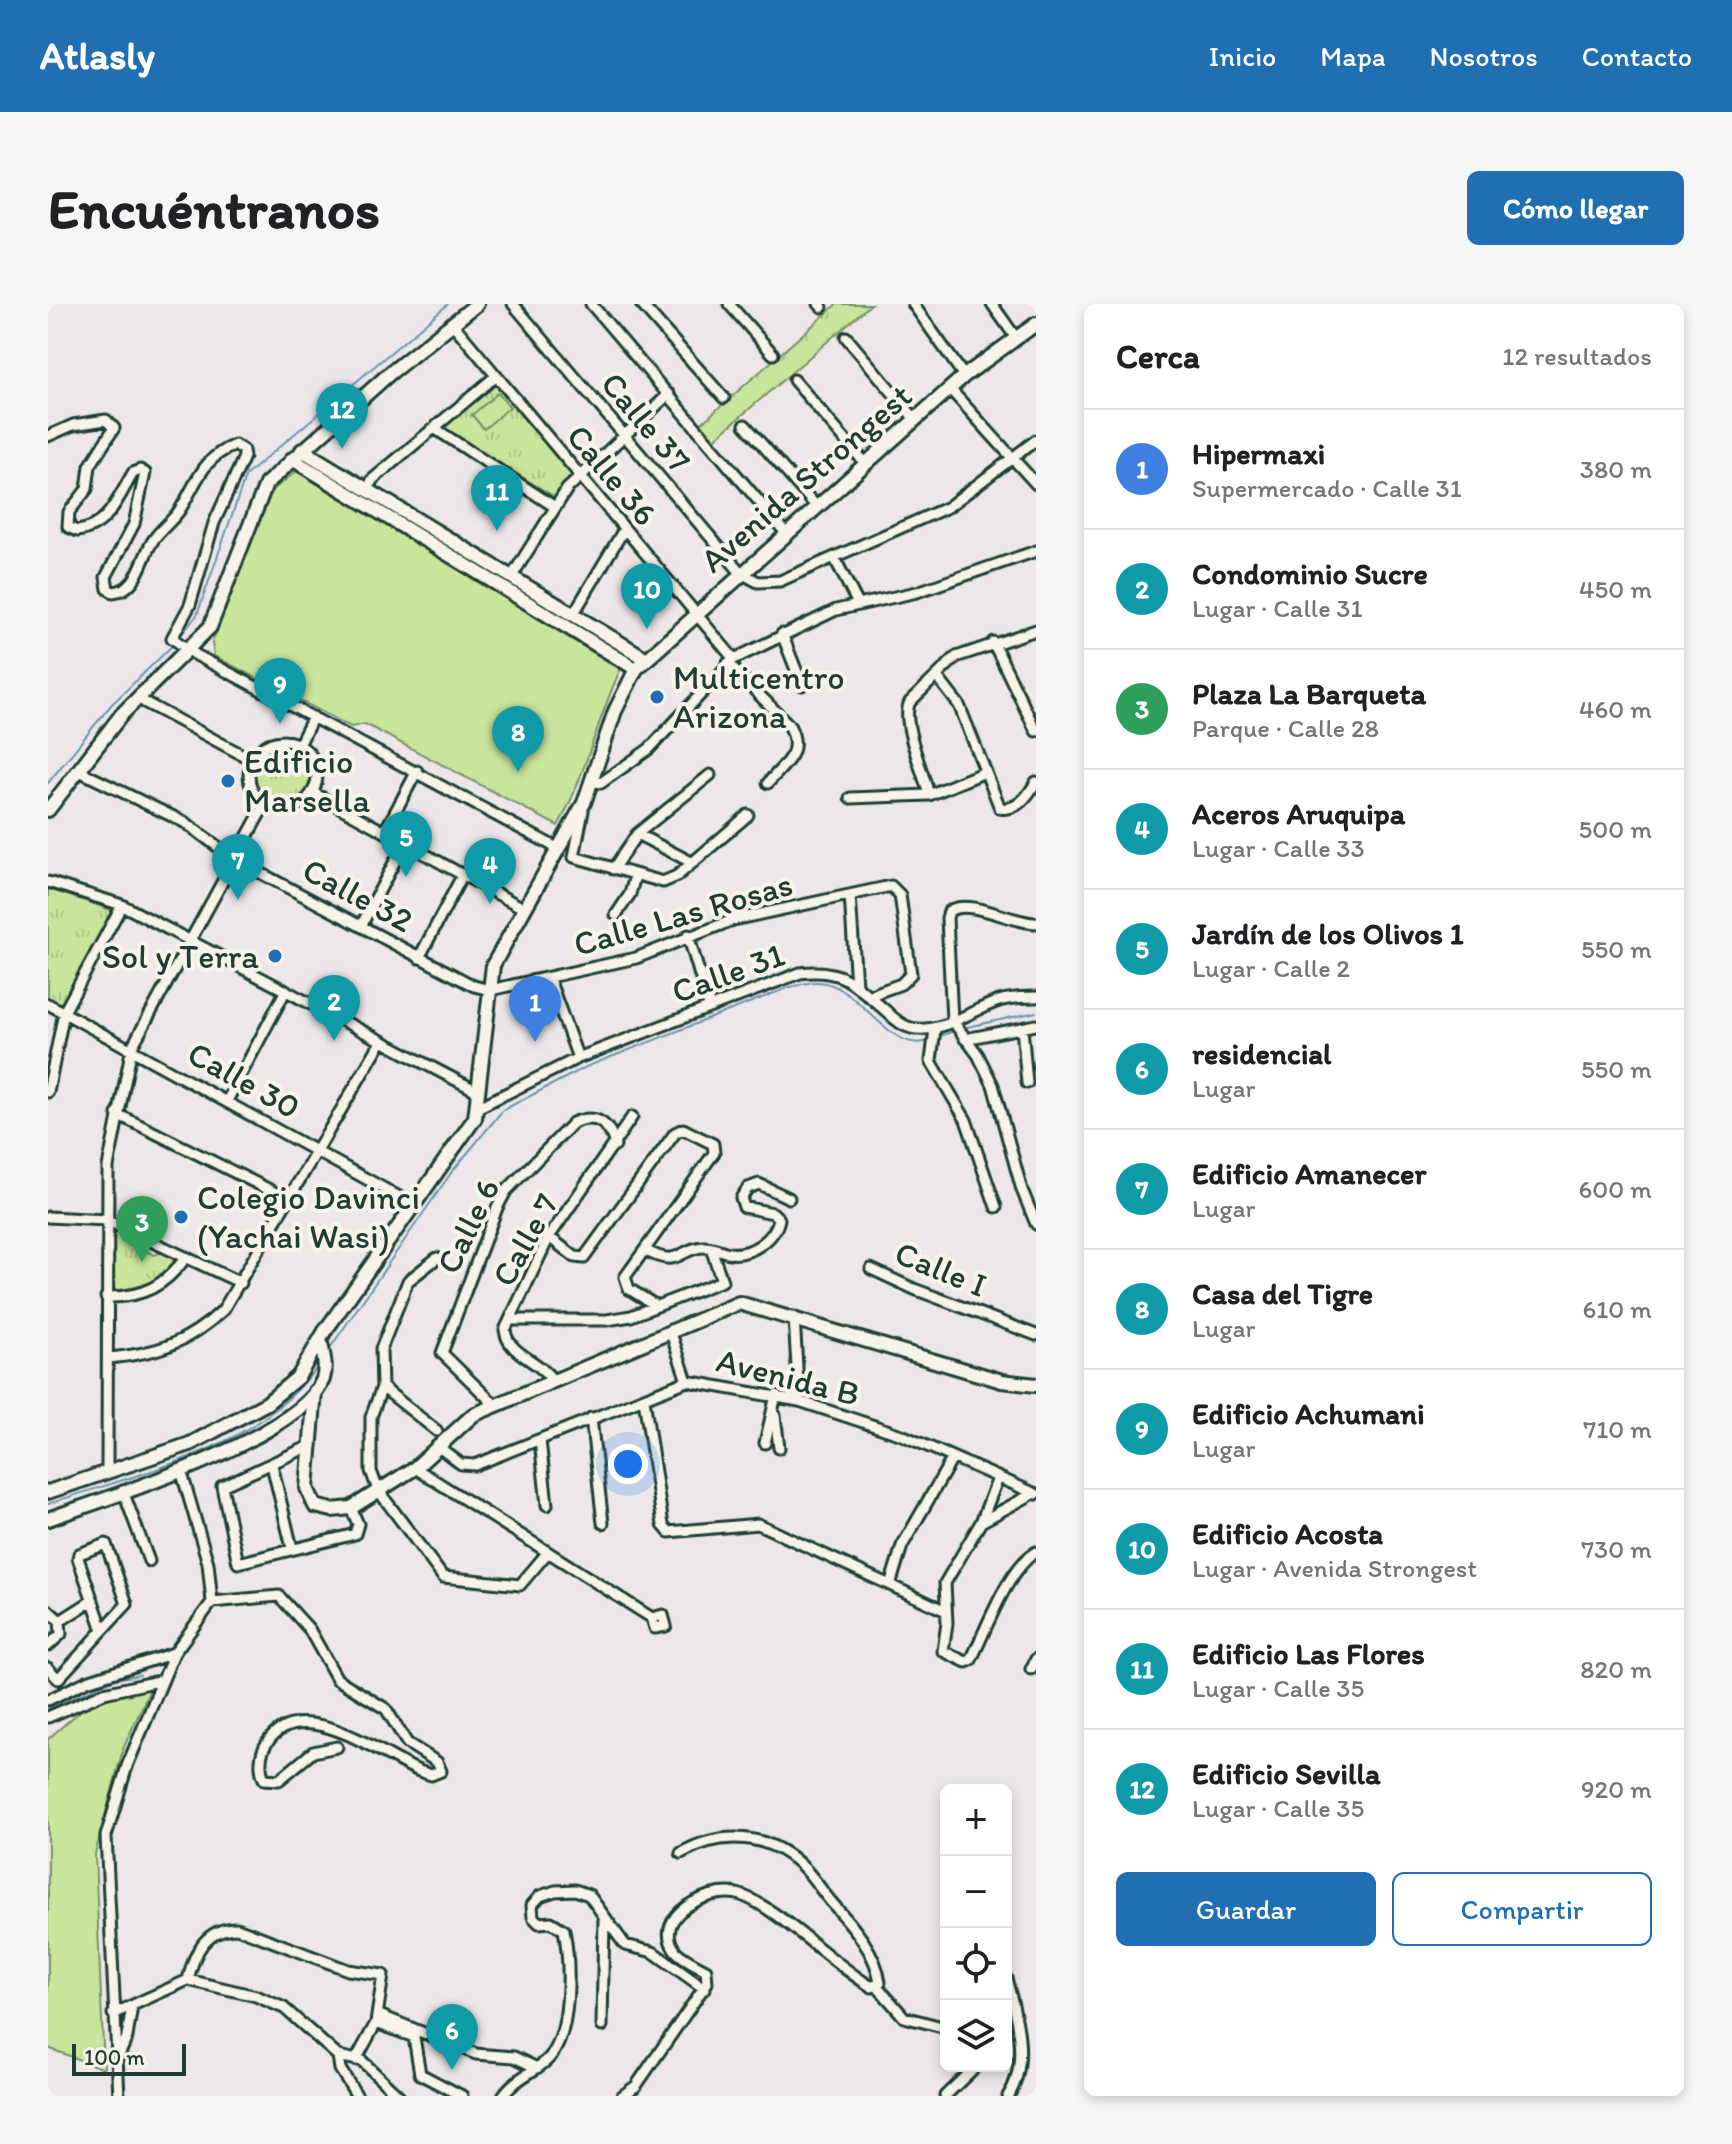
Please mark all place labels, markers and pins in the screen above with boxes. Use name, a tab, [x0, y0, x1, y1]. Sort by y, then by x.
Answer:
pin: 12	[316, 383, 368, 449]
pin: 11	[471, 465, 523, 531]
pin: 10	[621, 563, 673, 629]
place label: Multicentro Arizona	[673, 657, 845, 737]
pin: 9	[254, 658, 306, 724]
marker: Multicentro Arizona	[648, 688, 666, 706]
pin: 8	[492, 706, 544, 772]
place label: Edificio Marsella	[244, 741, 370, 821]
marker: Edificio Marsella	[219, 772, 237, 790]
pin: 5	[380, 811, 432, 877]
pin: 7	[212, 834, 264, 900]
pin: 4	[464, 838, 516, 904]
place label: Sol y Terra	[102, 936, 259, 977]
marker: Sol y Terra	[266, 947, 284, 965]
pin: 2	[308, 975, 360, 1041]
pin: 1	[509, 976, 561, 1042]
place label: Colegio Davinci (Yachai Wasi)	[197, 1177, 420, 1257]
pin: 3	[116, 1196, 168, 1262]
marker: Colegio Davinci (Yachai Wasi)	[172, 1208, 190, 1226]
pin: 6	[426, 2004, 478, 2070]

